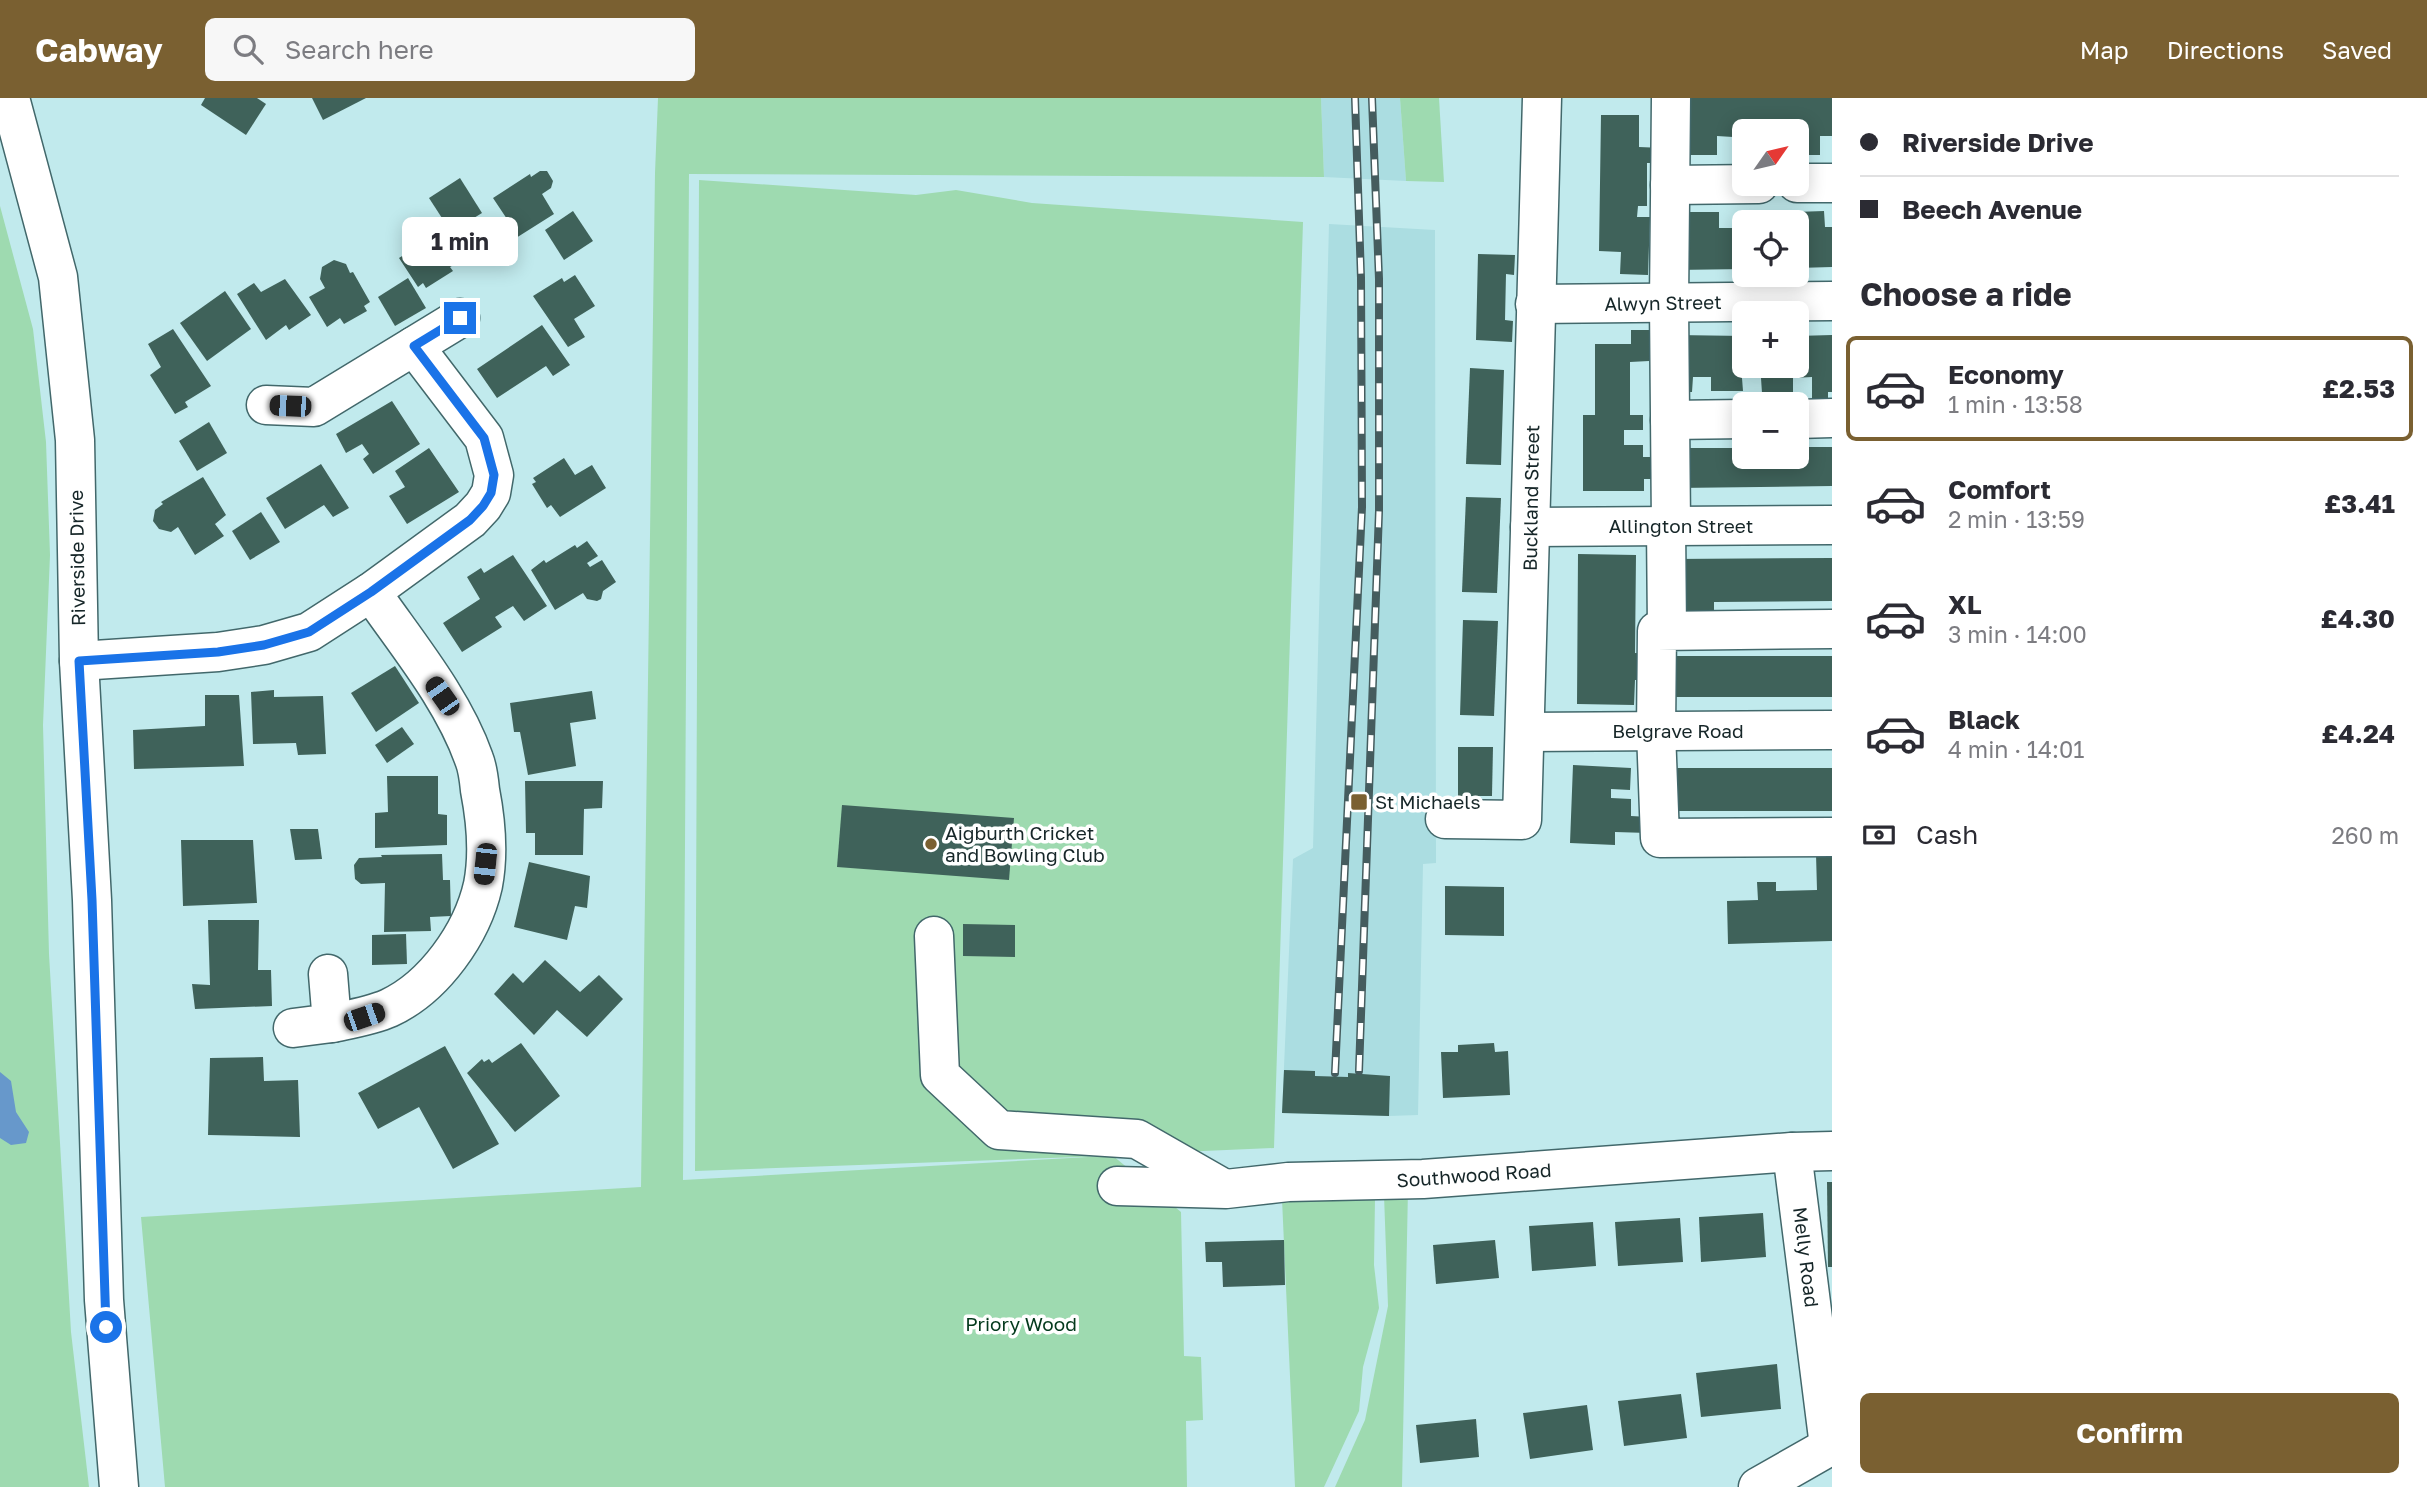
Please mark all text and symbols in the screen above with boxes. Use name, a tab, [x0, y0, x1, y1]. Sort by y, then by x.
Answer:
search box	[205, 18, 695, 81]
text: Cabway	[35, 30, 163, 69]
icon: search	[229, 30, 267, 68]
text: Search here	[285, 34, 434, 65]
text: Map	[2080, 35, 2129, 64]
text: Directions	[2167, 35, 2284, 64]
text: Saved	[2322, 35, 2392, 64]
north arrow	[1732, 119, 1810, 196]
map controls	[1732, 119, 1809, 469]
text: Riverside Drive	[1902, 127, 2094, 158]
text: Beech Avenue	[1902, 194, 2082, 225]
button: locate	[1732, 210, 1809, 287]
callout: 1 min	[402, 216, 518, 266]
text: 1 min	[431, 227, 489, 255]
text: Choose a ride	[1860, 275, 2072, 313]
street label: Alwyn Street	[1604, 290, 1722, 315]
button: +	[1732, 301, 1809, 378]
route end	[444, 302, 476, 334]
icon: car	[1864, 357, 1927, 420]
text: Economy	[1948, 359, 2064, 390]
text: £2.53	[2322, 373, 2395, 404]
text: 1 min · 13:58	[1948, 390, 2083, 418]
button: −	[1732, 392, 1809, 469]
car	[269, 395, 312, 417]
street label: Buckland Street	[1518, 425, 1543, 571]
icon: car	[1864, 472, 1927, 535]
text: Comfort	[1948, 474, 2051, 505]
text: £3.41	[2324, 488, 2395, 519]
street label: Riverside Drive	[64, 490, 89, 626]
text: 2 min · 13:59	[1948, 505, 2085, 533]
street label: Allington Street	[1609, 514, 1753, 537]
icon: car	[1864, 587, 1927, 650]
text: XL	[1948, 589, 1982, 620]
text: £4.30	[2321, 603, 2395, 634]
text: 3 min · 14:00	[1948, 620, 2087, 648]
car	[422, 673, 463, 719]
icon: car	[1864, 702, 1927, 765]
text: Black	[1948, 704, 2020, 735]
text: £4.24	[2321, 718, 2395, 749]
street label: Belgrave Road	[1612, 719, 1744, 742]
text: 4 min · 14:01	[1948, 735, 2084, 763]
place label: St Michaels	[1375, 790, 1481, 813]
marker: St Michaels	[1349, 792, 1369, 812]
icon: cash	[1860, 816, 1898, 854]
text: Cash	[1916, 819, 1978, 850]
place label: Aigburth Cricket and Bowling Club	[945, 821, 1105, 866]
text: 260 m	[2331, 821, 2399, 849]
marker: Aigburth Cricket and Bowling Club	[923, 836, 939, 852]
car	[473, 842, 498, 886]
car	[341, 1000, 388, 1034]
street label: Southwood Road	[1396, 1158, 1552, 1191]
street label: Melly Road	[1789, 1205, 1824, 1309]
route start	[90, 1311, 122, 1343]
park label: Priory Wood	[965, 1312, 1077, 1335]
button: Confirm	[1860, 1393, 2399, 1473]

